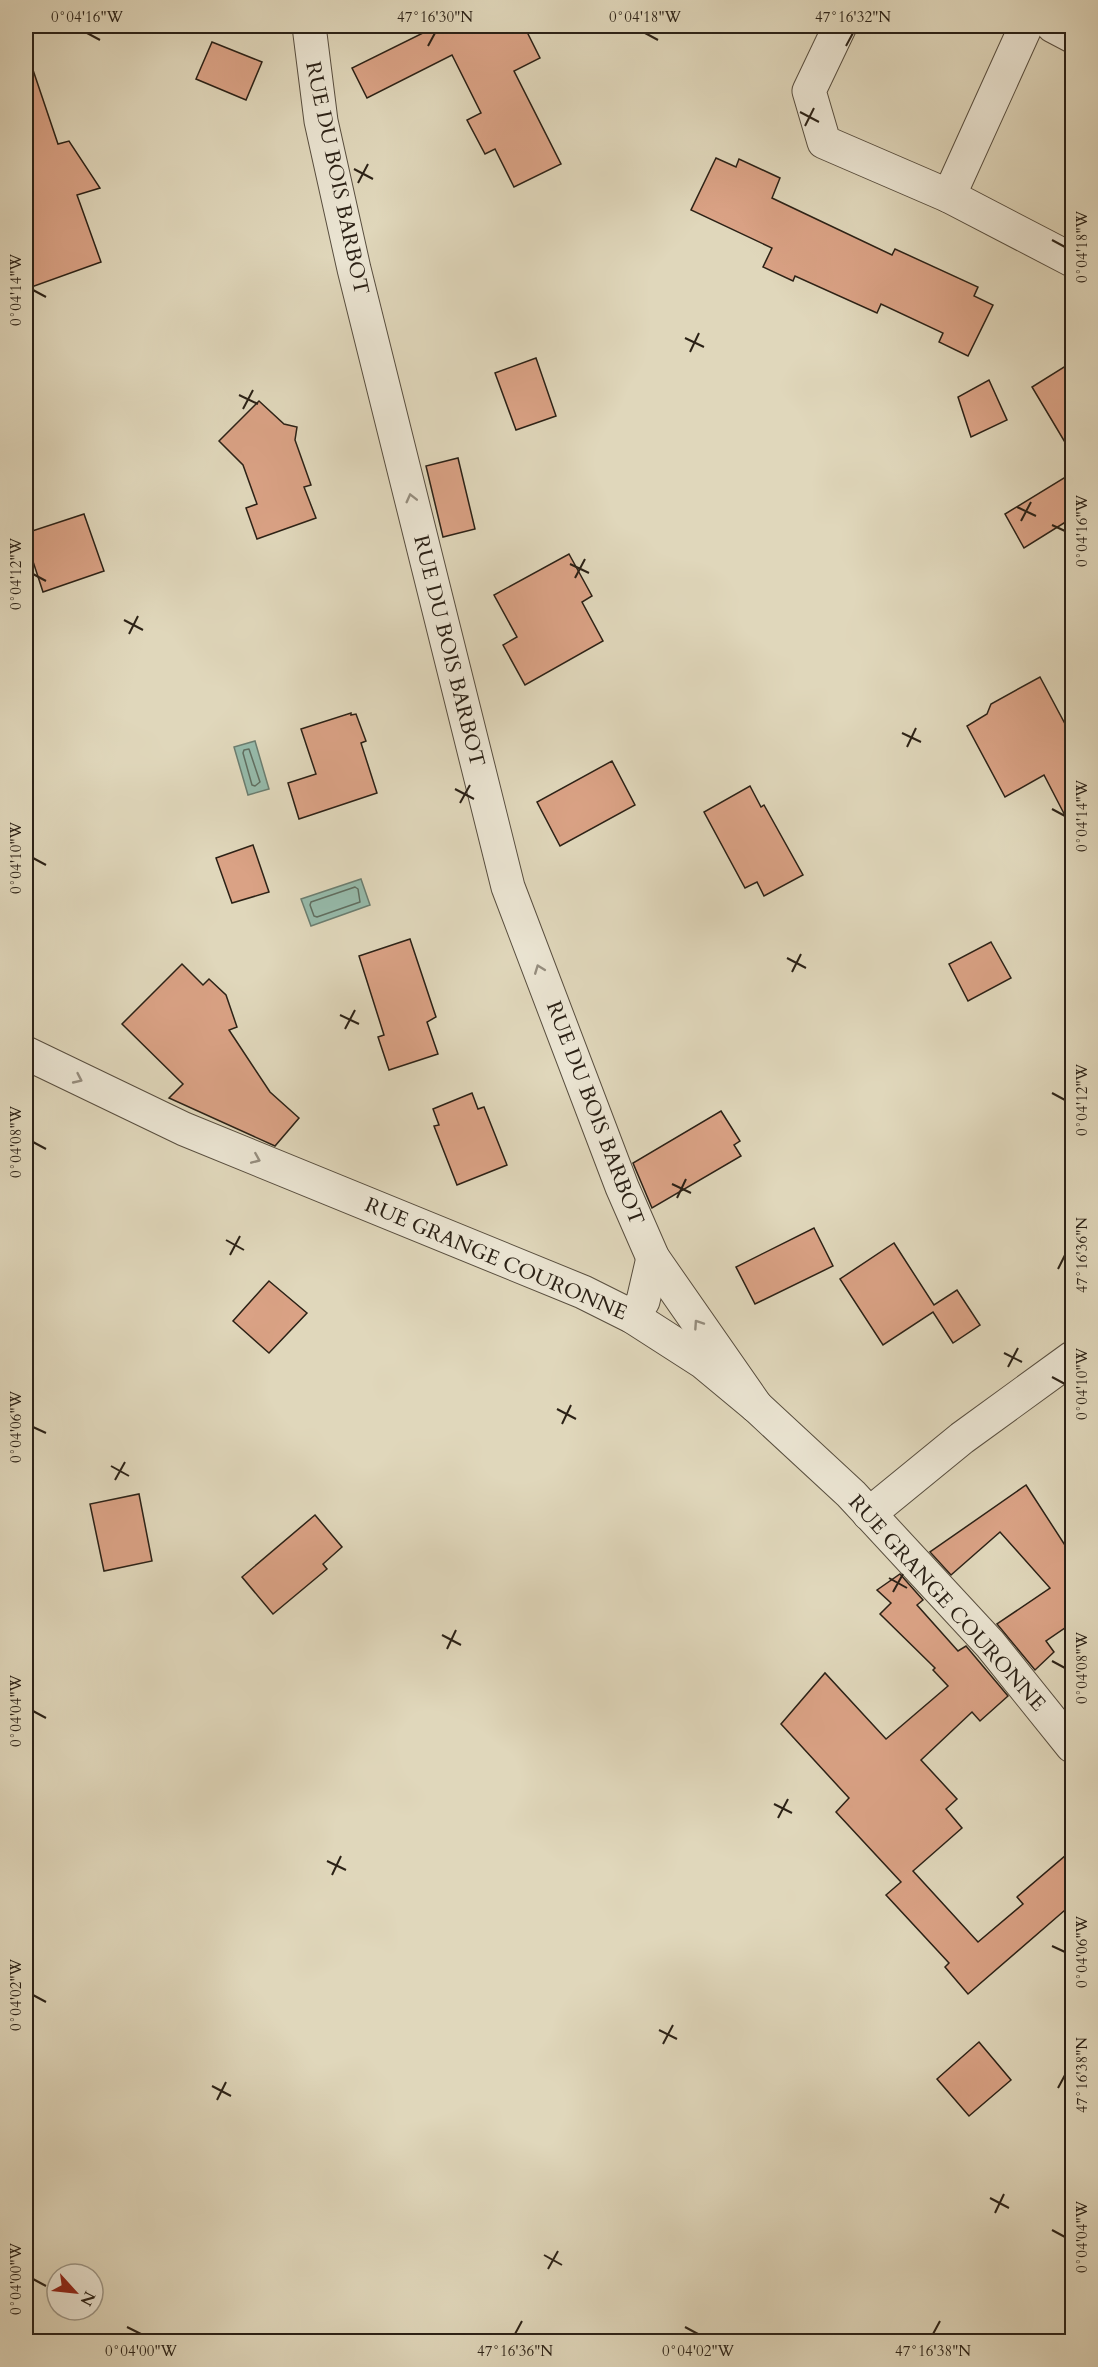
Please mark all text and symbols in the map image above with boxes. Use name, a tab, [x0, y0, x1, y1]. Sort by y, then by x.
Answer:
text: 0°04'16"W	[51, 7, 124, 27]
text: 47°16'30"N	[397, 7, 473, 27]
text: 0°04'18"W	[609, 7, 682, 27]
text: 47°16'32"N	[815, 7, 891, 27]
street label: RUE DU BOIS BARBOT	[298, 59, 376, 297]
text: 0°04'18"W	[1072, 210, 1092, 283]
text: 0°04'14"W	[6, 253, 26, 326]
one-way arrow	[405, 493, 418, 503]
text: 0°04'16"W	[1072, 494, 1092, 567]
street label: RUE DU BOIS BARBOT	[406, 532, 492, 770]
text: 0°04'12"W	[6, 537, 26, 610]
text: 0°04'14"W	[1072, 779, 1092, 852]
text: 0°04'10"W	[6, 821, 26, 894]
one-way arrow	[534, 964, 546, 975]
street label: RUE DU BOIS BARBOT	[539, 997, 651, 1229]
text: 0°04'12"W	[1072, 1063, 1092, 1136]
one-way arrow	[71, 1071, 82, 1083]
text: 0°04'08"W	[6, 1105, 26, 1178]
one-way arrow	[249, 1152, 260, 1164]
street label: RUE GRANGE COURONNE	[360, 1190, 632, 1328]
text: 47°16'36"N	[1072, 1217, 1092, 1293]
one-way arrow	[694, 1320, 705, 1331]
text: 0°04'10"W	[1072, 1347, 1092, 1420]
text: 0°04'06"W	[6, 1390, 26, 1463]
street label: RUE GRANGE COURONNE	[842, 1488, 1052, 1718]
text: 0°04'08"W	[1072, 1631, 1092, 1704]
text: 0°04'04"W	[6, 1674, 26, 1747]
text: 0°04'06"W	[1072, 1915, 1092, 1988]
text: 0°04'02"W	[6, 1958, 26, 2031]
text: 47°16'38"N	[1072, 2037, 1092, 2113]
text: 0°04'04"W	[1072, 2200, 1092, 2273]
text: 0°04'00"W	[6, 2242, 26, 2315]
north arrow	[45, 2262, 105, 2322]
text: N	[74, 2287, 100, 2310]
text: 0°04'00"W	[105, 2341, 178, 2361]
text: 47°16'36"N	[477, 2341, 553, 2361]
text: 0°04'02"W	[662, 2341, 735, 2361]
text: 47°16'38"N	[895, 2341, 971, 2361]

